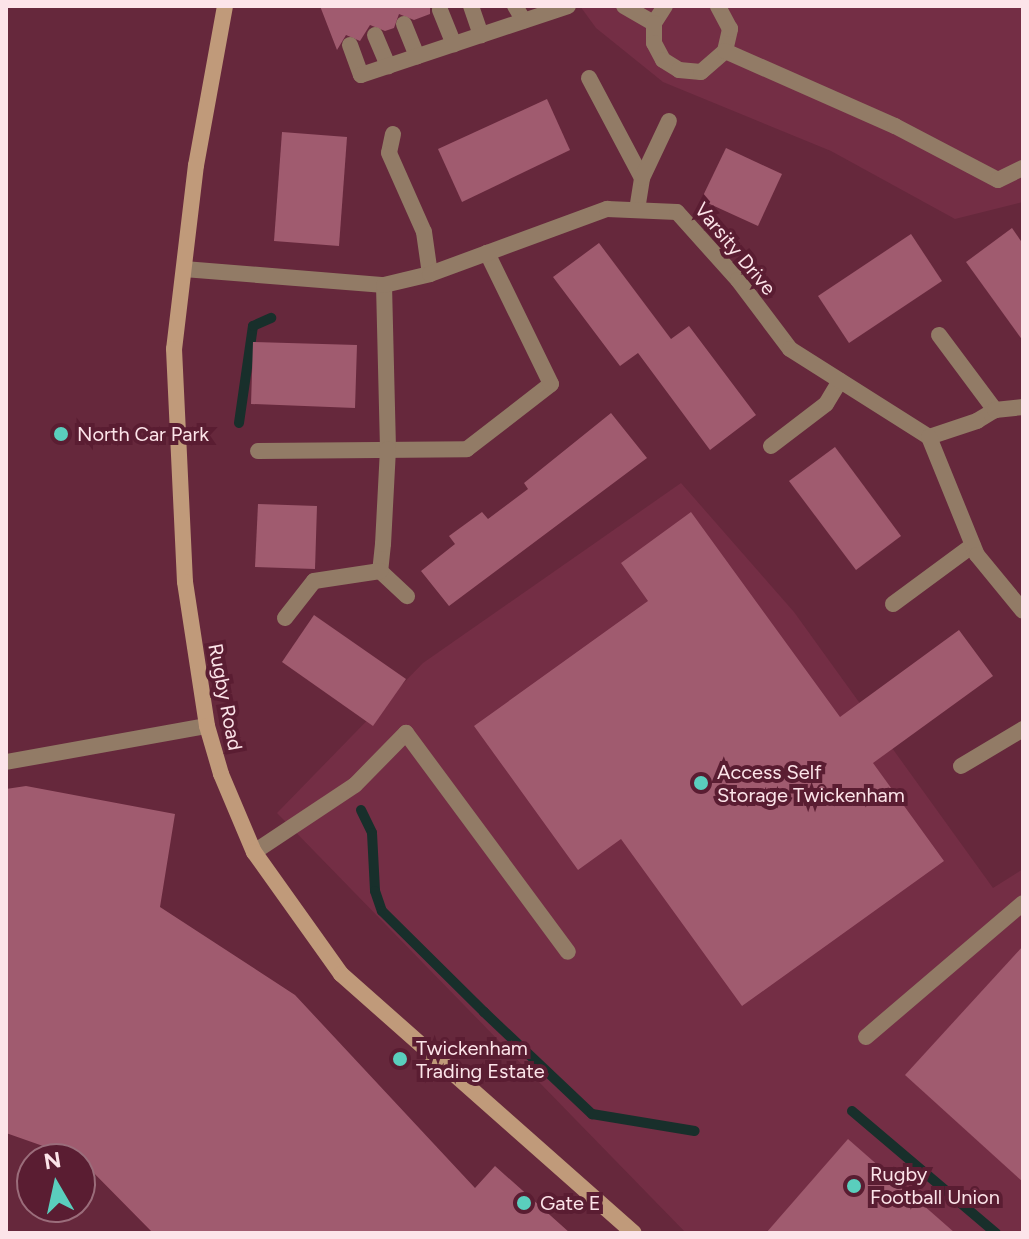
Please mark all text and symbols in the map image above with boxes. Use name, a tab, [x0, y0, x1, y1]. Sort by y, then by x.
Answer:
street label: Varsity Drive	[689, 198, 781, 300]
place label: North Car Park	[77, 422, 209, 446]
marker: North Car Park	[52, 425, 70, 443]
street label: Rugby Road	[203, 642, 247, 752]
place label: Access Self Storage Twickenham	[717, 760, 905, 807]
marker: Access Self Storage Twickenham	[692, 774, 710, 792]
place label: Twickenham Trading Estate	[416, 1036, 545, 1083]
marker: Twickenham Trading Estate	[391, 1050, 409, 1068]
north arrow	[16, 1143, 96, 1223]
text: N	[42, 1146, 63, 1175]
place label: Rugby Football Union	[870, 1162, 1000, 1209]
marker: Rugby Football Union	[845, 1177, 863, 1195]
place label: Gate E	[540, 1191, 601, 1215]
marker: Gate E	[515, 1194, 533, 1212]

